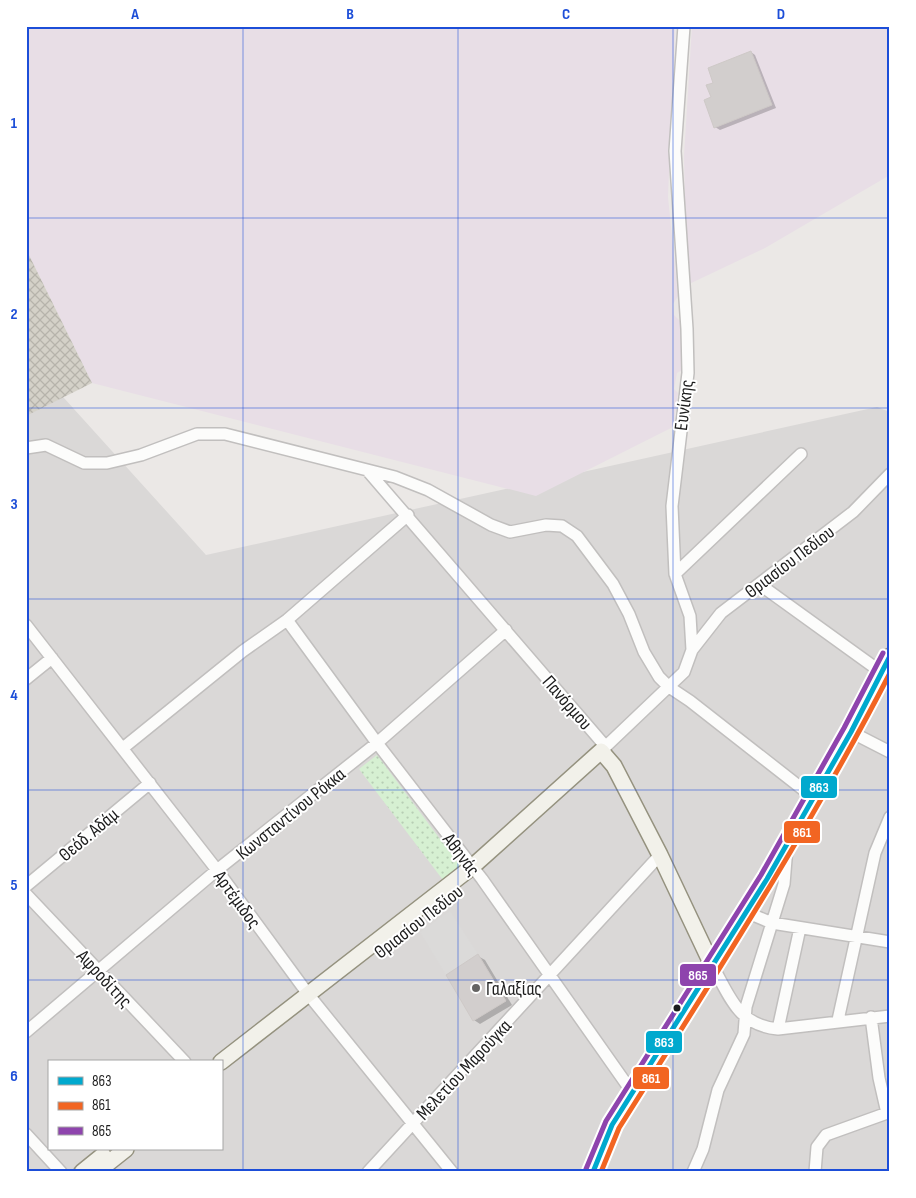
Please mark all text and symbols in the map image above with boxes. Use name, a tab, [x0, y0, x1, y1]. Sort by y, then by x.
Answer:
text: A	[130, 5, 139, 24]
text: B	[346, 5, 354, 24]
text: C	[562, 5, 570, 24]
text: D	[777, 5, 785, 24]
text: 1	[11, 114, 18, 133]
text: 2	[10, 305, 18, 324]
street label: Ευνίκης	[670, 378, 699, 432]
text: 3	[10, 495, 18, 514]
street label: Θριασίου Πεδίου	[740, 521, 839, 603]
street label: Πανόρμου	[537, 671, 597, 735]
text: 4	[10, 686, 18, 705]
street label: Κωνσταντίνου Ρόκκα	[232, 763, 350, 865]
line badge: 863	[800, 775, 838, 799]
text: 863	[809, 779, 829, 796]
street label: Θεόδ. Αδάμ	[54, 804, 123, 867]
line badge: 861	[783, 820, 821, 844]
text: 861	[793, 824, 812, 841]
street label: Αθηνάς	[437, 828, 484, 881]
street label: Αρτέμιδος	[208, 866, 265, 933]
text: 5	[10, 876, 18, 895]
street label: Θριασίου Πεδίου	[370, 880, 468, 964]
street label: Αφροδίτης	[71, 945, 136, 1013]
line badge: 865	[679, 963, 717, 987]
text: 865	[688, 967, 708, 984]
place label: Γαλαξίας	[486, 978, 542, 1001]
marker: Γαλαξίας	[470, 982, 482, 994]
unlabelled marker	[672, 1003, 682, 1013]
street label: Μελετίου Μαρούγκα	[412, 1015, 517, 1125]
line badge: 863	[645, 1030, 683, 1054]
text: 863	[654, 1034, 674, 1051]
legend	[48, 1060, 222, 1150]
line badge: 861	[632, 1066, 670, 1090]
text: 6	[10, 1067, 18, 1086]
text: 861	[642, 1070, 661, 1087]
text: 863	[92, 1072, 111, 1091]
text: 861	[92, 1096, 111, 1115]
text: 865	[92, 1122, 111, 1141]

